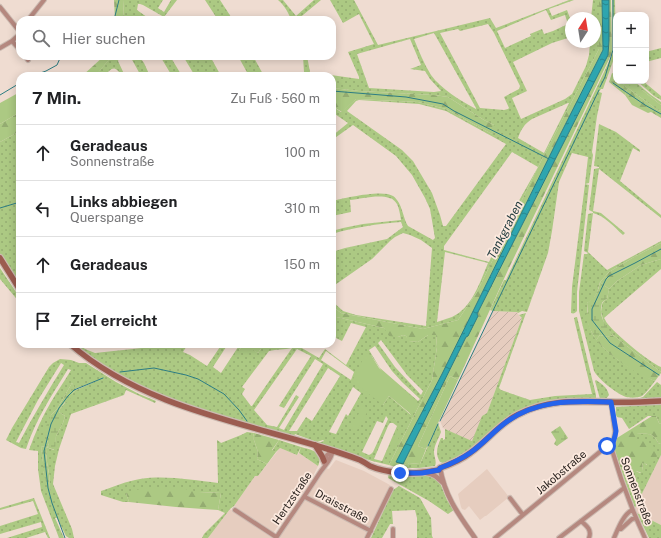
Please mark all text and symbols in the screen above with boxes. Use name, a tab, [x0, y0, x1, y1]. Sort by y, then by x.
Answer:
north arrow	[565, 12, 601, 48]
map controls	[613, 12, 649, 84]
button: +	[613, 12, 649, 48]
search box	[16, 16, 336, 60]
icon: search	[30, 27, 52, 49]
text: Hier suchen	[62, 30, 145, 47]
button: −	[613, 48, 649, 84]
text: 7 Min.	[32, 88, 81, 108]
text: Zu Fuß · 560 m	[230, 91, 320, 106]
text: Geradeaus	[70, 137, 148, 154]
icon: ahead	[32, 142, 54, 164]
text: 100 m	[284, 145, 320, 160]
text: Sonnenstraße	[70, 154, 154, 169]
text: Links abbiegen	[70, 193, 177, 210]
icon: left	[32, 198, 54, 220]
water label: Tankgraben	[484, 198, 526, 261]
text: 310 m	[284, 201, 320, 216]
text: Querspange	[70, 210, 144, 225]
icon: ahead	[32, 254, 54, 276]
text: Geradeaus	[70, 256, 148, 273]
text: 150 m	[284, 257, 320, 272]
icon: arrive	[32, 310, 54, 332]
text: Ziel erreicht	[70, 312, 157, 329]
route start	[598, 437, 616, 455]
street label: Jakobstraße	[534, 448, 588, 496]
street label: Sonnenstraße	[619, 456, 655, 526]
route end	[391, 464, 409, 482]
street label: Hertzstraße	[270, 469, 314, 527]
street label: Draisstraße	[313, 487, 371, 525]

